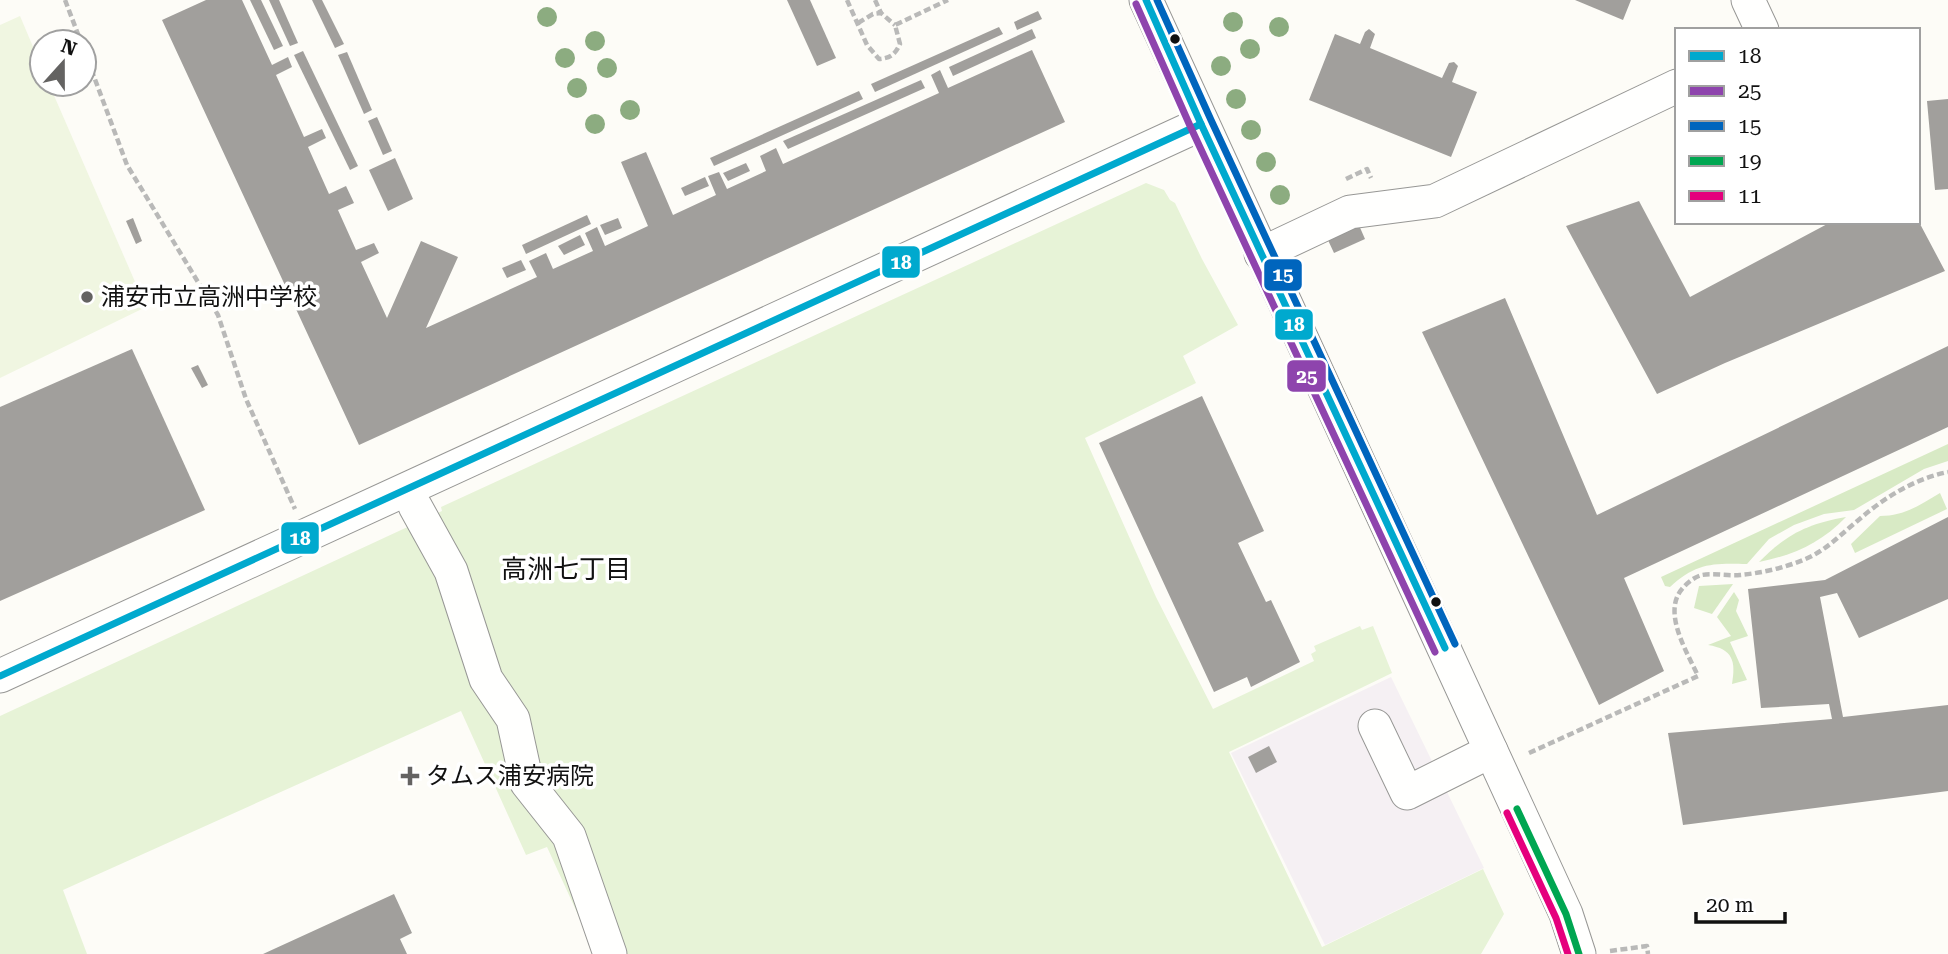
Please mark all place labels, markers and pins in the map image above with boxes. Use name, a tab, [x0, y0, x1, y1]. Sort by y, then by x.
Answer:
unlabelled marker	[1168, 32, 1182, 46]
place label: 浦安市立高洲中学校	[101, 283, 317, 311]
marker: 浦安市立高洲中学校	[79, 289, 95, 305]
unlabelled marker	[1429, 595, 1443, 609]
place label: タムス浦安病院	[426, 762, 594, 790]
marker: タムス浦安病院	[400, 766, 420, 786]

